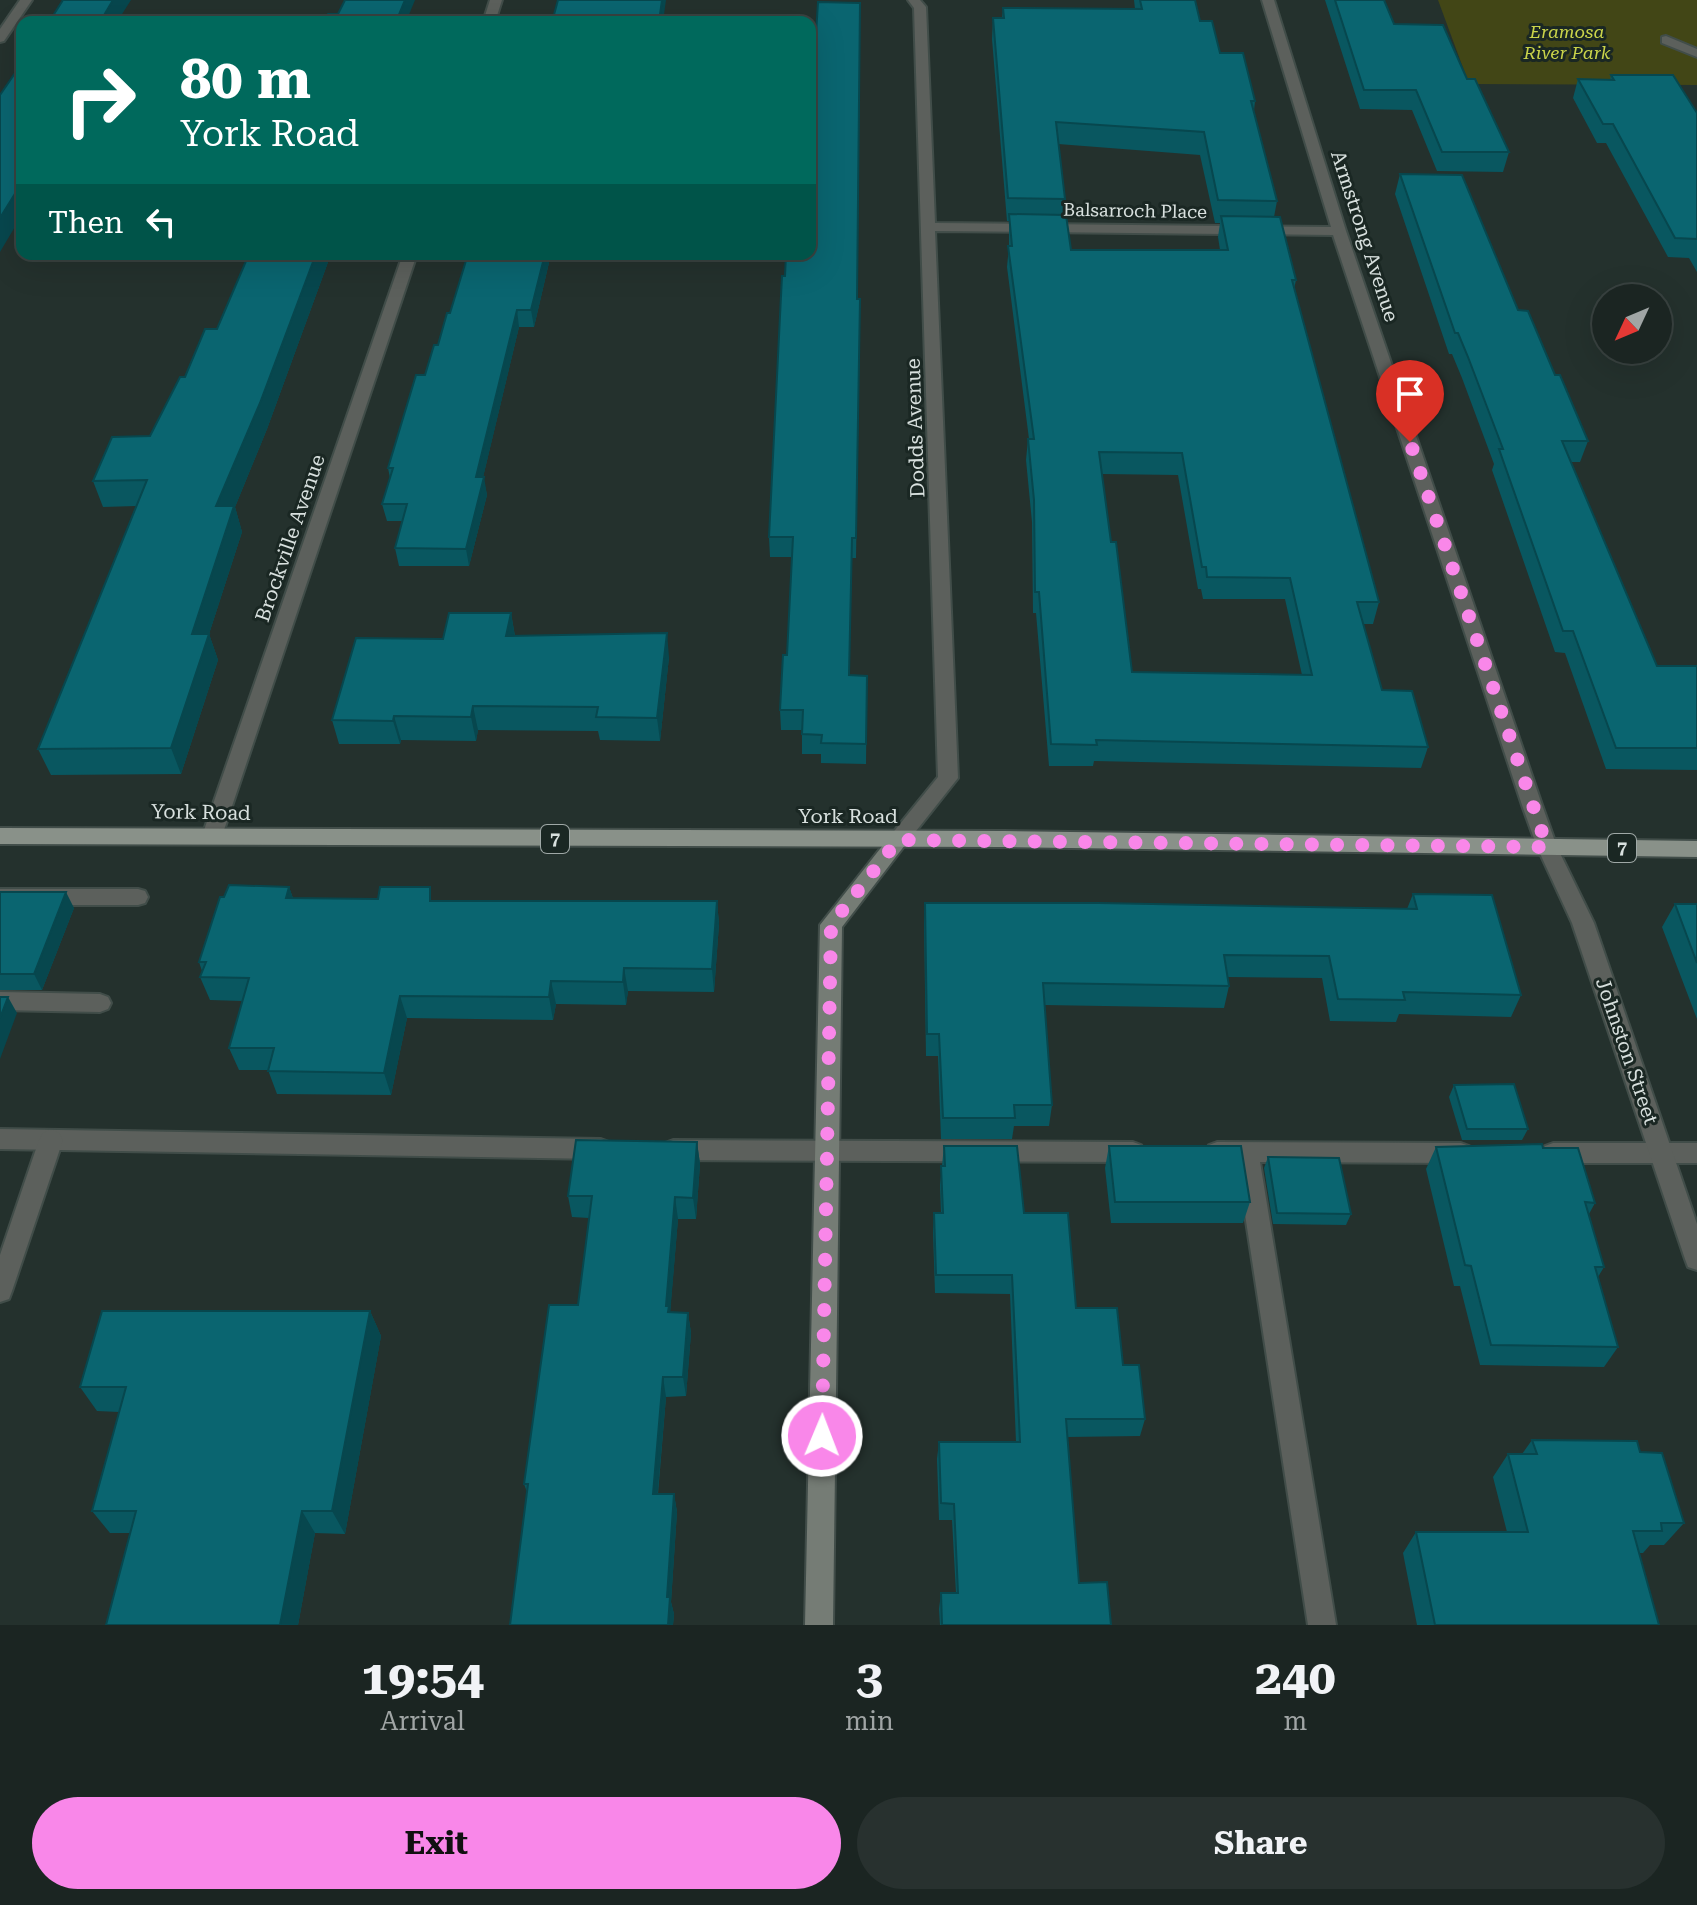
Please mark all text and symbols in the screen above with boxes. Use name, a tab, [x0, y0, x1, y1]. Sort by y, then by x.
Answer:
park label: Eramosa River Park	[1522, 21, 1611, 63]
text: 80 m	[180, 46, 311, 112]
icon: right	[48, 48, 152, 152]
text: York Road	[180, 113, 359, 155]
street label: Armstrong Avenue	[1326, 147, 1404, 325]
street label: Balsarroch Place	[1063, 199, 1207, 222]
icon: left	[139, 200, 183, 244]
text: Then	[48, 205, 123, 240]
north arrow	[1592, 284, 1672, 364]
map controls	[1592, 284, 1672, 364]
street label: Dodds Avenue	[901, 358, 929, 498]
pin	[1376, 360, 1444, 442]
icon: arrive	[1388, 372, 1432, 416]
street label: Brockville Avenue	[250, 451, 330, 625]
street label: York Road	[151, 799, 251, 825]
street label: York Road	[798, 804, 898, 828]
road number: 7	[541, 825, 569, 853]
road number: 7	[1608, 834, 1636, 862]
street label: Johnston Street	[1591, 975, 1664, 1128]
position arrow	[780, 1394, 864, 1478]
text: 19:54	[361, 1650, 484, 1706]
text: 3	[856, 1650, 883, 1706]
text: 240	[1255, 1650, 1336, 1706]
text: Arrival	[380, 1706, 465, 1736]
text: min	[845, 1706, 894, 1736]
text: m	[1284, 1706, 1307, 1736]
button: Exit	[32, 1797, 841, 1889]
button: Share	[857, 1797, 1665, 1889]

